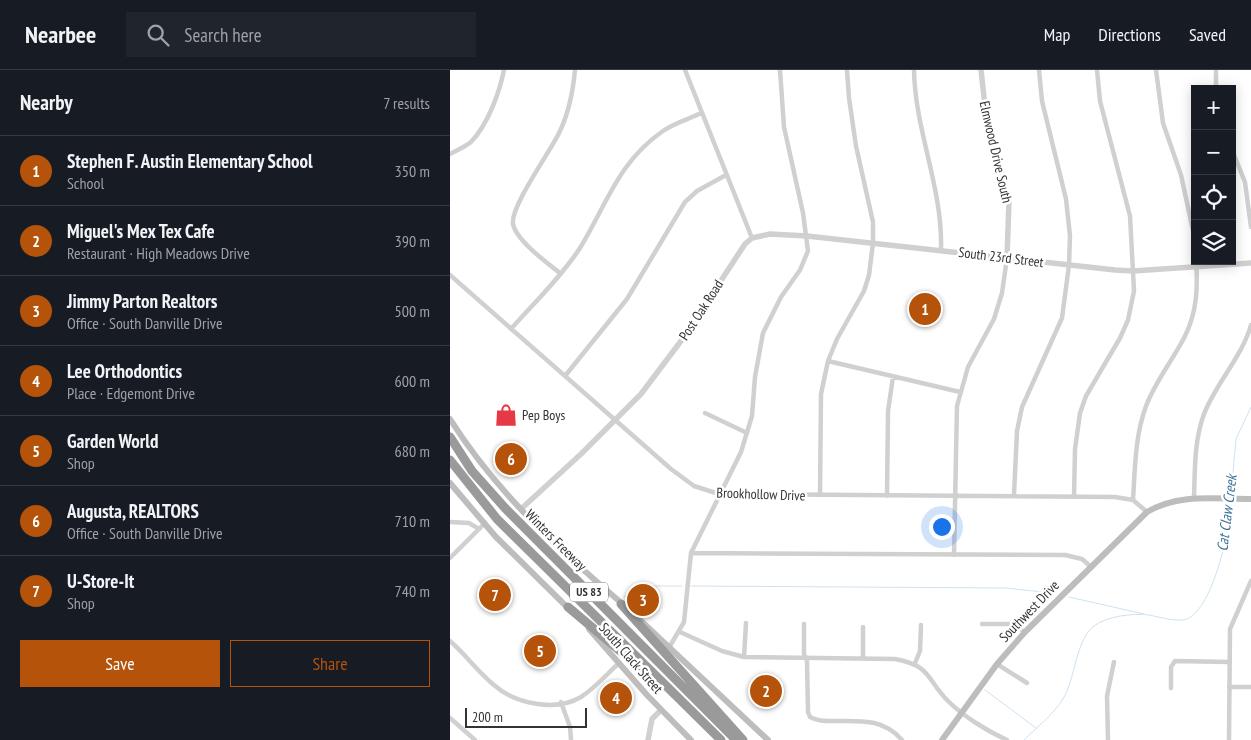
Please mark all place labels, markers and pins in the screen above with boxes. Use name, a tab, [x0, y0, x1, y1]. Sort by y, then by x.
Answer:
pin: 1	[909, 290, 941, 328]
shop icon: Pep Boys	[493, 402, 519, 428]
place label: Pep Boys	[522, 406, 566, 424]
pin: 6	[495, 440, 527, 478]
pin: 7	[479, 576, 511, 614]
pin: 3	[627, 581, 659, 619]
pin: 5	[524, 632, 556, 670]
pin: 2	[750, 672, 782, 710]
pin: 4	[600, 679, 632, 717]

